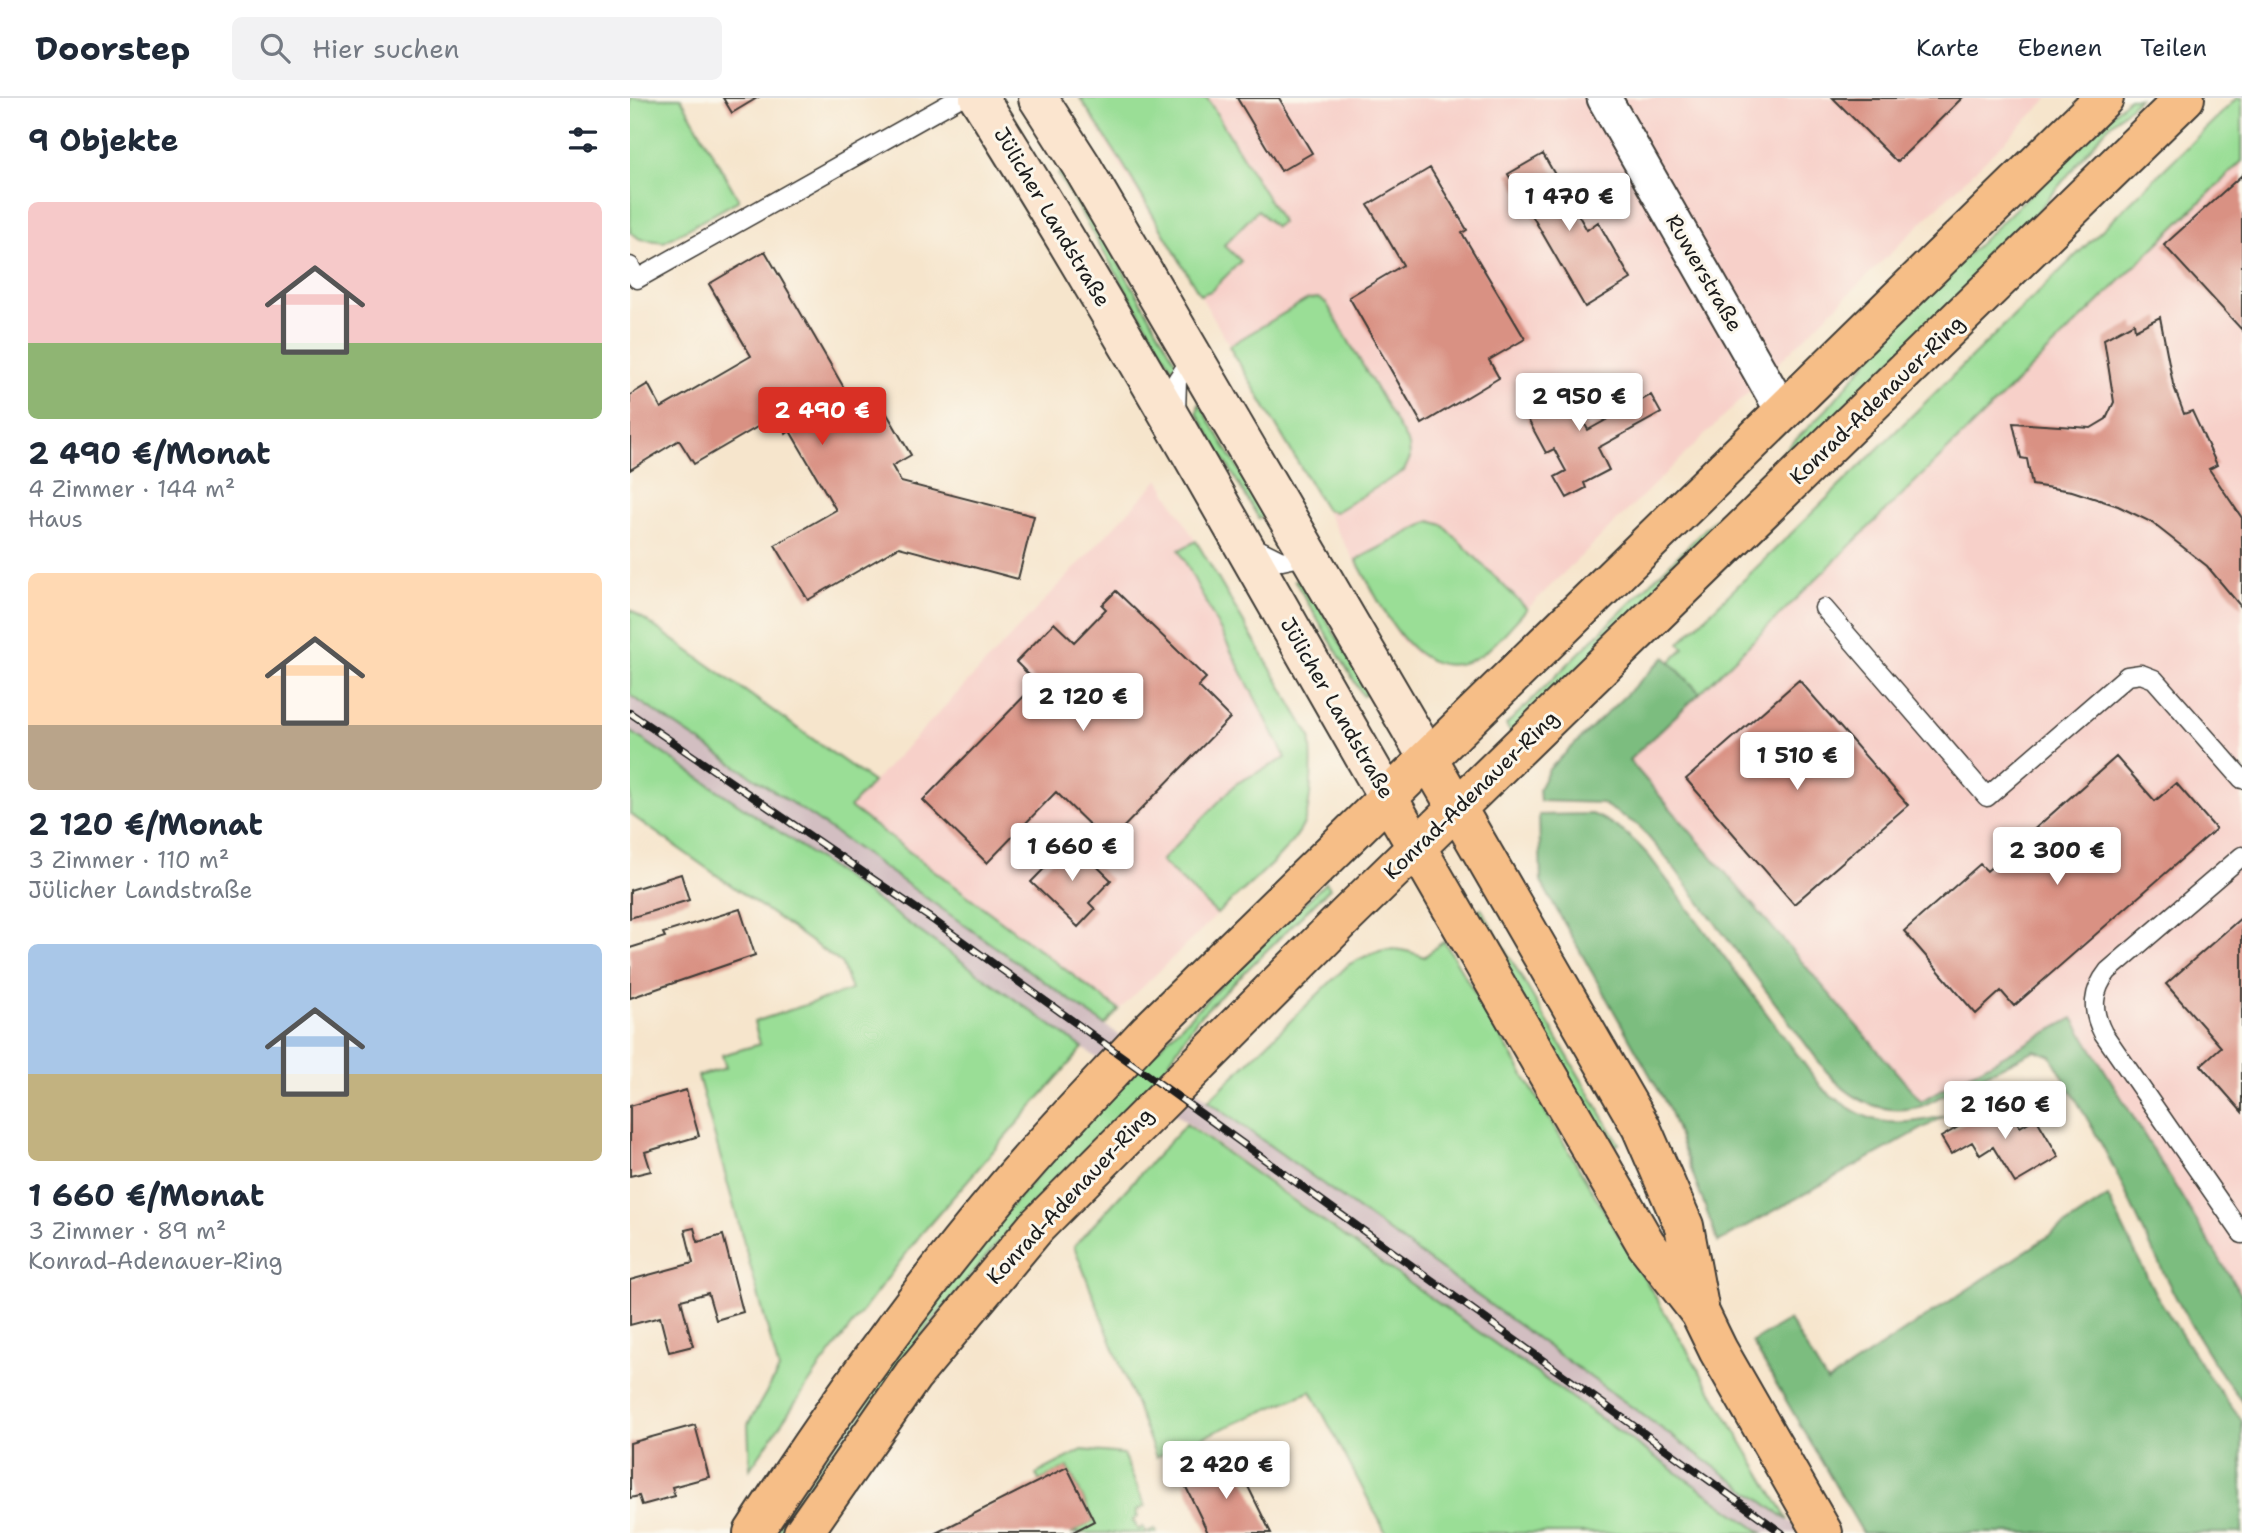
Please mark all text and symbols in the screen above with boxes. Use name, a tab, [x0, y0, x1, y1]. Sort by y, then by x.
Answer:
search box	[232, 17, 722, 80]
text: Doorstep	[35, 26, 190, 71]
icon: search	[256, 29, 294, 67]
text: Hier suchen	[312, 31, 460, 66]
text: Karte	[1916, 32, 1979, 64]
text: Ebenen	[2017, 32, 2102, 64]
text: Teilen	[2140, 32, 2207, 64]
text: 9 Objekte	[28, 120, 178, 161]
icon: filters	[564, 121, 602, 159]
street label: Jülicher Landstraße	[987, 122, 1117, 312]
pin: 1 470 €	[1504, 174, 1634, 233]
text: 1 470 €	[1524, 181, 1614, 211]
street label: Ruwerstraße	[1659, 209, 1749, 337]
icon: home	[252, 247, 378, 373]
street label: Konrad-Adenauer-Ring	[1784, 309, 1970, 491]
pin: 2 950 €	[1514, 374, 1644, 433]
text: 2 950 €	[1532, 381, 1626, 411]
pin: 2 490 €	[757, 388, 887, 447]
text: 2 490 €	[774, 395, 870, 425]
text: 2 490 €/Monat	[28, 433, 271, 474]
text: 4 Zimmer · 144 m²	[28, 474, 235, 504]
text: Haus	[28, 504, 83, 534]
street label: Jülicher Landstraße	[1274, 612, 1400, 804]
icon: home	[252, 618, 378, 744]
pin: 2 120 €	[1018, 674, 1148, 733]
text: 2 120 €	[1038, 681, 1128, 711]
street label: Konrad-Adenauer-Ring	[1378, 704, 1564, 886]
pin: 1 510 €	[1732, 732, 1862, 792]
text: 1 510 €	[1756, 740, 1838, 770]
text: 2 120 €/Monat	[28, 804, 263, 845]
pin: 1 660 €	[1007, 824, 1137, 883]
pin: 2 300 €	[1992, 828, 2122, 887]
text: 1 660 €	[1027, 831, 1117, 861]
text: 2 300 €	[2009, 835, 2105, 865]
text: 3 Zimmer · 110 m²	[28, 845, 229, 875]
text: Jülicher Landstraße	[28, 875, 252, 905]
icon: home	[252, 989, 378, 1115]
pin: 2 160 €	[1940, 1082, 2070, 1141]
text: 2 160 €	[1960, 1089, 2050, 1119]
street label: Konrad-Adenauer-Ring	[980, 1101, 1160, 1291]
text: 1 660 €/Monat	[28, 1175, 264, 1216]
text: 3 Zimmer · 89 m²	[28, 1216, 226, 1246]
text: Konrad-Adenauer-Ring	[28, 1246, 283, 1276]
pin: 2 420 €	[1161, 1442, 1291, 1501]
text: 2 420 €	[1179, 1449, 1273, 1479]

